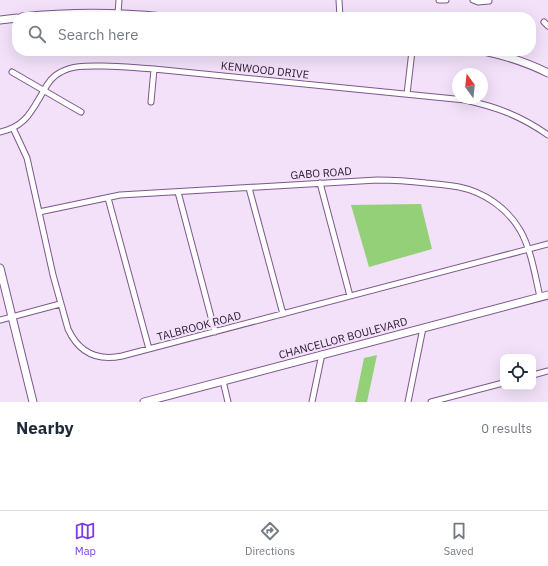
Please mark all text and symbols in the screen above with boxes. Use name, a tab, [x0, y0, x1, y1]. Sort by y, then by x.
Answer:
search box	[12, 12, 536, 56]
icon: search	[26, 23, 48, 45]
text: Search here	[58, 25, 138, 44]
street label: KENWOOD DRIVE	[220, 58, 310, 82]
north arrow	[452, 68, 488, 104]
street label: GABO ROAD	[290, 164, 352, 182]
street label: TALBROOK ROAD	[155, 308, 243, 344]
street label: CHANCELLOR BOULEVARD	[277, 314, 409, 362]
map controls	[500, 354, 536, 390]
button: locate	[500, 354, 536, 390]
text: Nearby	[16, 417, 74, 439]
text: 0 results	[481, 420, 532, 437]
tab: Map	[74, 520, 96, 558]
tab: Directions	[245, 520, 295, 558]
tab: Saved	[444, 520, 474, 558]

